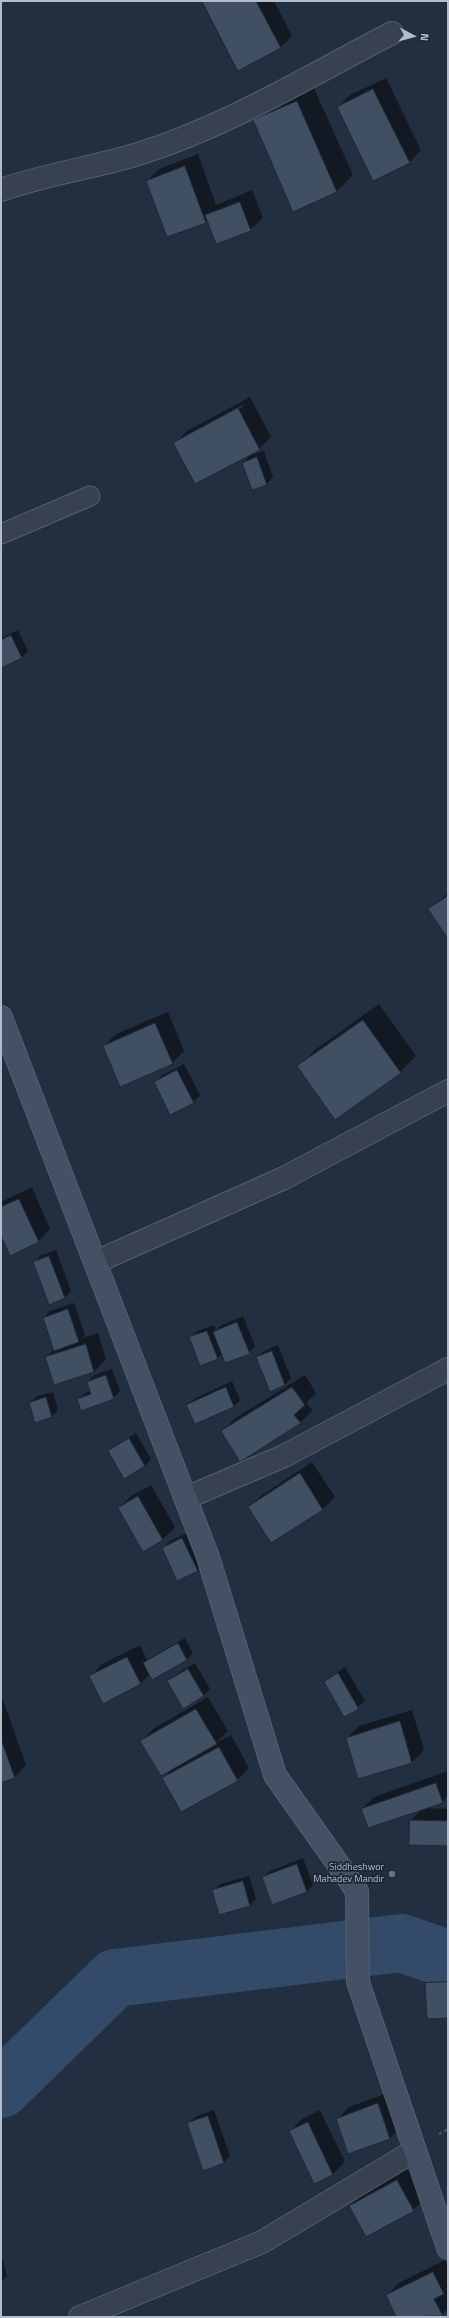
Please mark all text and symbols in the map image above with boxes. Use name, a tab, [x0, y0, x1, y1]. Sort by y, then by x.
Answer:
north arrow	[393, 16, 433, 56]
text: N	[417, 33, 433, 42]
place label: Siddheshwor Mahadev Mandir	[313, 1862, 384, 1886]
marker: Siddheshwor Mahadev Mandir	[387, 1869, 397, 1879]

